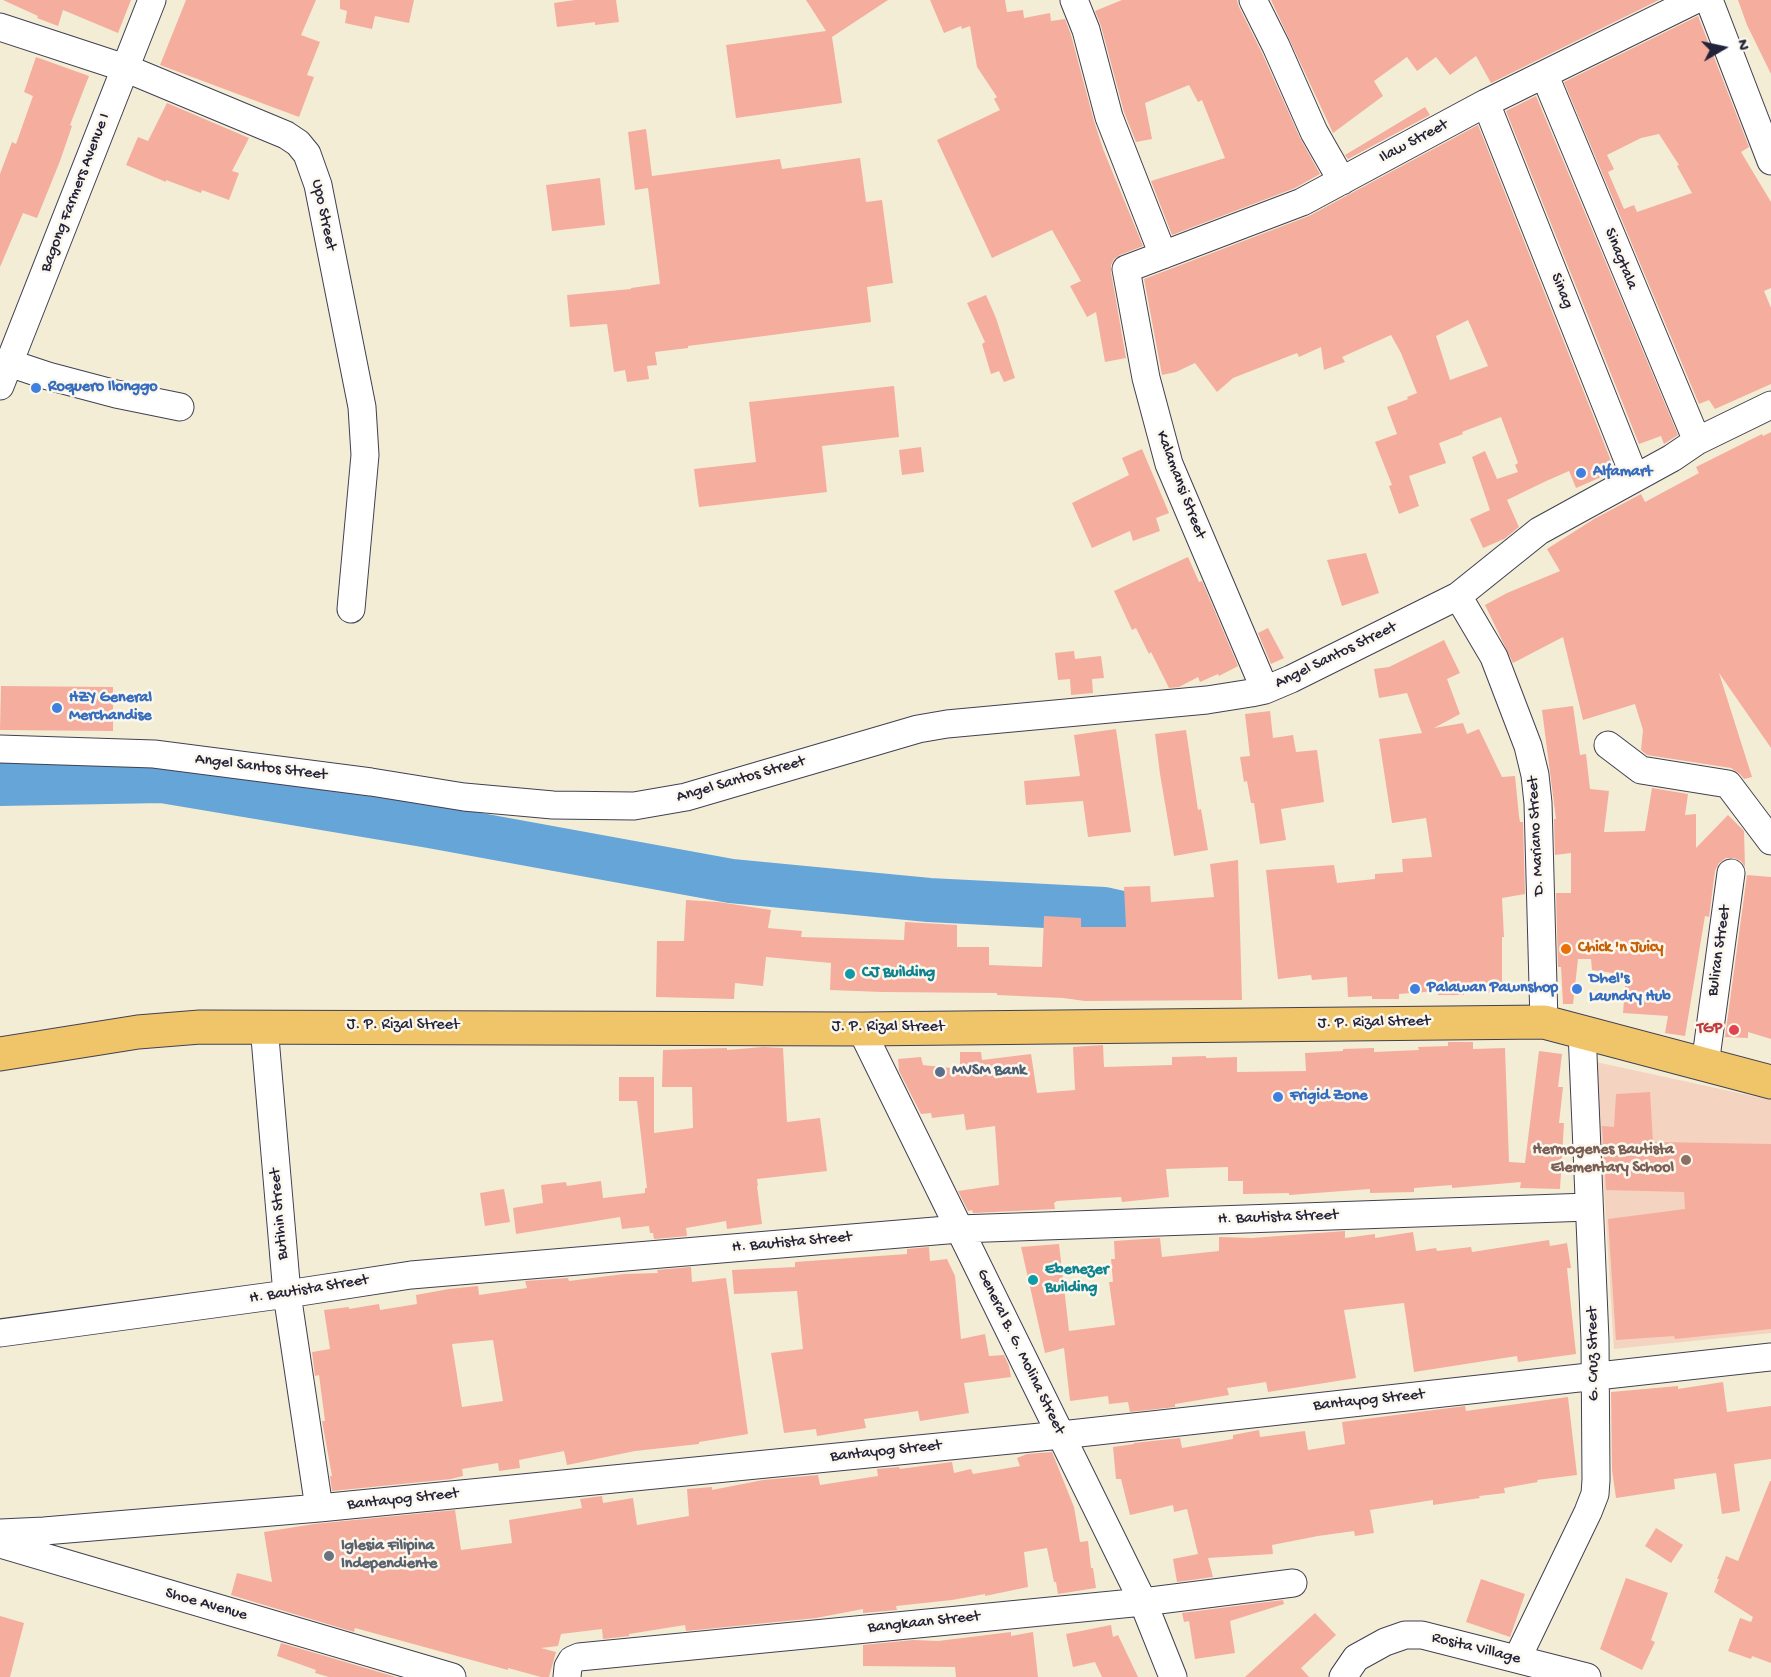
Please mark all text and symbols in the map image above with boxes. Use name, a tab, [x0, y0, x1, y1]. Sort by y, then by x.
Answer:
north arrow	[1693, 18, 1753, 78]
text: N	[1731, 38, 1751, 52]
street label: Bagong Farmers Avenue I	[37, 111, 115, 275]
street label: Ilaw Street	[1376, 116, 1452, 168]
street label: Upo Street	[306, 178, 340, 252]
street label: Sinagtala	[1599, 226, 1641, 292]
street label: Sinag	[1545, 270, 1577, 312]
place label: Roquero Ilonggo	[48, 378, 158, 398]
marker: Roquero Ilonggo	[29, 381, 43, 395]
street label: Kalamansi Street	[1151, 428, 1209, 542]
place label: Alfamart	[1593, 463, 1652, 483]
marker: Alfamart	[1574, 466, 1588, 480]
street label: Angel Santos Street	[1272, 618, 1400, 694]
place label: HZY General Merchandise	[69, 689, 152, 727]
marker: HZY General Merchandise	[50, 701, 64, 715]
street label: Angel Santos Street	[194, 750, 328, 786]
street label: Angel Santos Street	[675, 752, 807, 808]
street label: D. Mariano Street	[1524, 776, 1550, 896]
street label: Buliran Street	[1704, 904, 1736, 998]
place label: Chick 'n Juicy	[1578, 939, 1663, 959]
marker: Chick 'n Juicy	[1559, 942, 1573, 956]
place label: CJ Building	[862, 964, 935, 984]
marker: CJ Building	[843, 967, 857, 981]
place label: Dhel's Laundry Hub	[1589, 970, 1671, 1008]
place label: Palawan Pawnshop	[1427, 979, 1558, 999]
marker: Palawan Pawnshop	[1408, 982, 1422, 996]
marker: Dhel's Laundry Hub	[1570, 982, 1584, 996]
street label: J. P. Rizal Street	[1317, 1012, 1431, 1034]
street label: J. P. Rizal Street	[347, 1016, 459, 1036]
street label: J. P. Rizal Street	[832, 1018, 944, 1038]
place label: TGP	[1697, 1020, 1722, 1040]
marker: TGP	[1727, 1023, 1741, 1037]
place label: MVSM Bank	[952, 1062, 1026, 1082]
marker: MVSM Bank	[933, 1065, 947, 1079]
place label: Frigid Zone	[1290, 1087, 1368, 1107]
marker: Frigid Zone	[1271, 1090, 1285, 1104]
place label: Hermogenes Bautista Elementary School	[1533, 1141, 1674, 1179]
marker: Hermogenes Bautista Elementary School	[1679, 1153, 1693, 1167]
street label: Butihin Street	[266, 1167, 294, 1261]
street label: H. Bautista Street	[1218, 1206, 1338, 1230]
street label: H. Bautista Street	[731, 1228, 853, 1258]
place label: Ebenezer Building	[1045, 1261, 1109, 1299]
street label: General B. G. Molina Street	[972, 1266, 1068, 1438]
street label: H. Bautista Street	[248, 1271, 370, 1309]
marker: Ebenezer Building	[1026, 1273, 1040, 1287]
street label: G. Cruz Street	[1584, 1307, 1604, 1401]
street label: Bantayog Street	[1312, 1386, 1426, 1416]
street label: Bantayog Street	[829, 1437, 943, 1467]
street label: Bantayog Street	[346, 1485, 460, 1515]
place label: Iglesia Filipina Independiente	[341, 1537, 437, 1575]
marker: Iglesia Filipina Independiente	[322, 1549, 336, 1563]
street label: Shoe Avenue	[163, 1584, 249, 1626]
street label: Bangkaan Street	[867, 1608, 981, 1638]
street label: Rosita Village	[1430, 1629, 1522, 1669]

